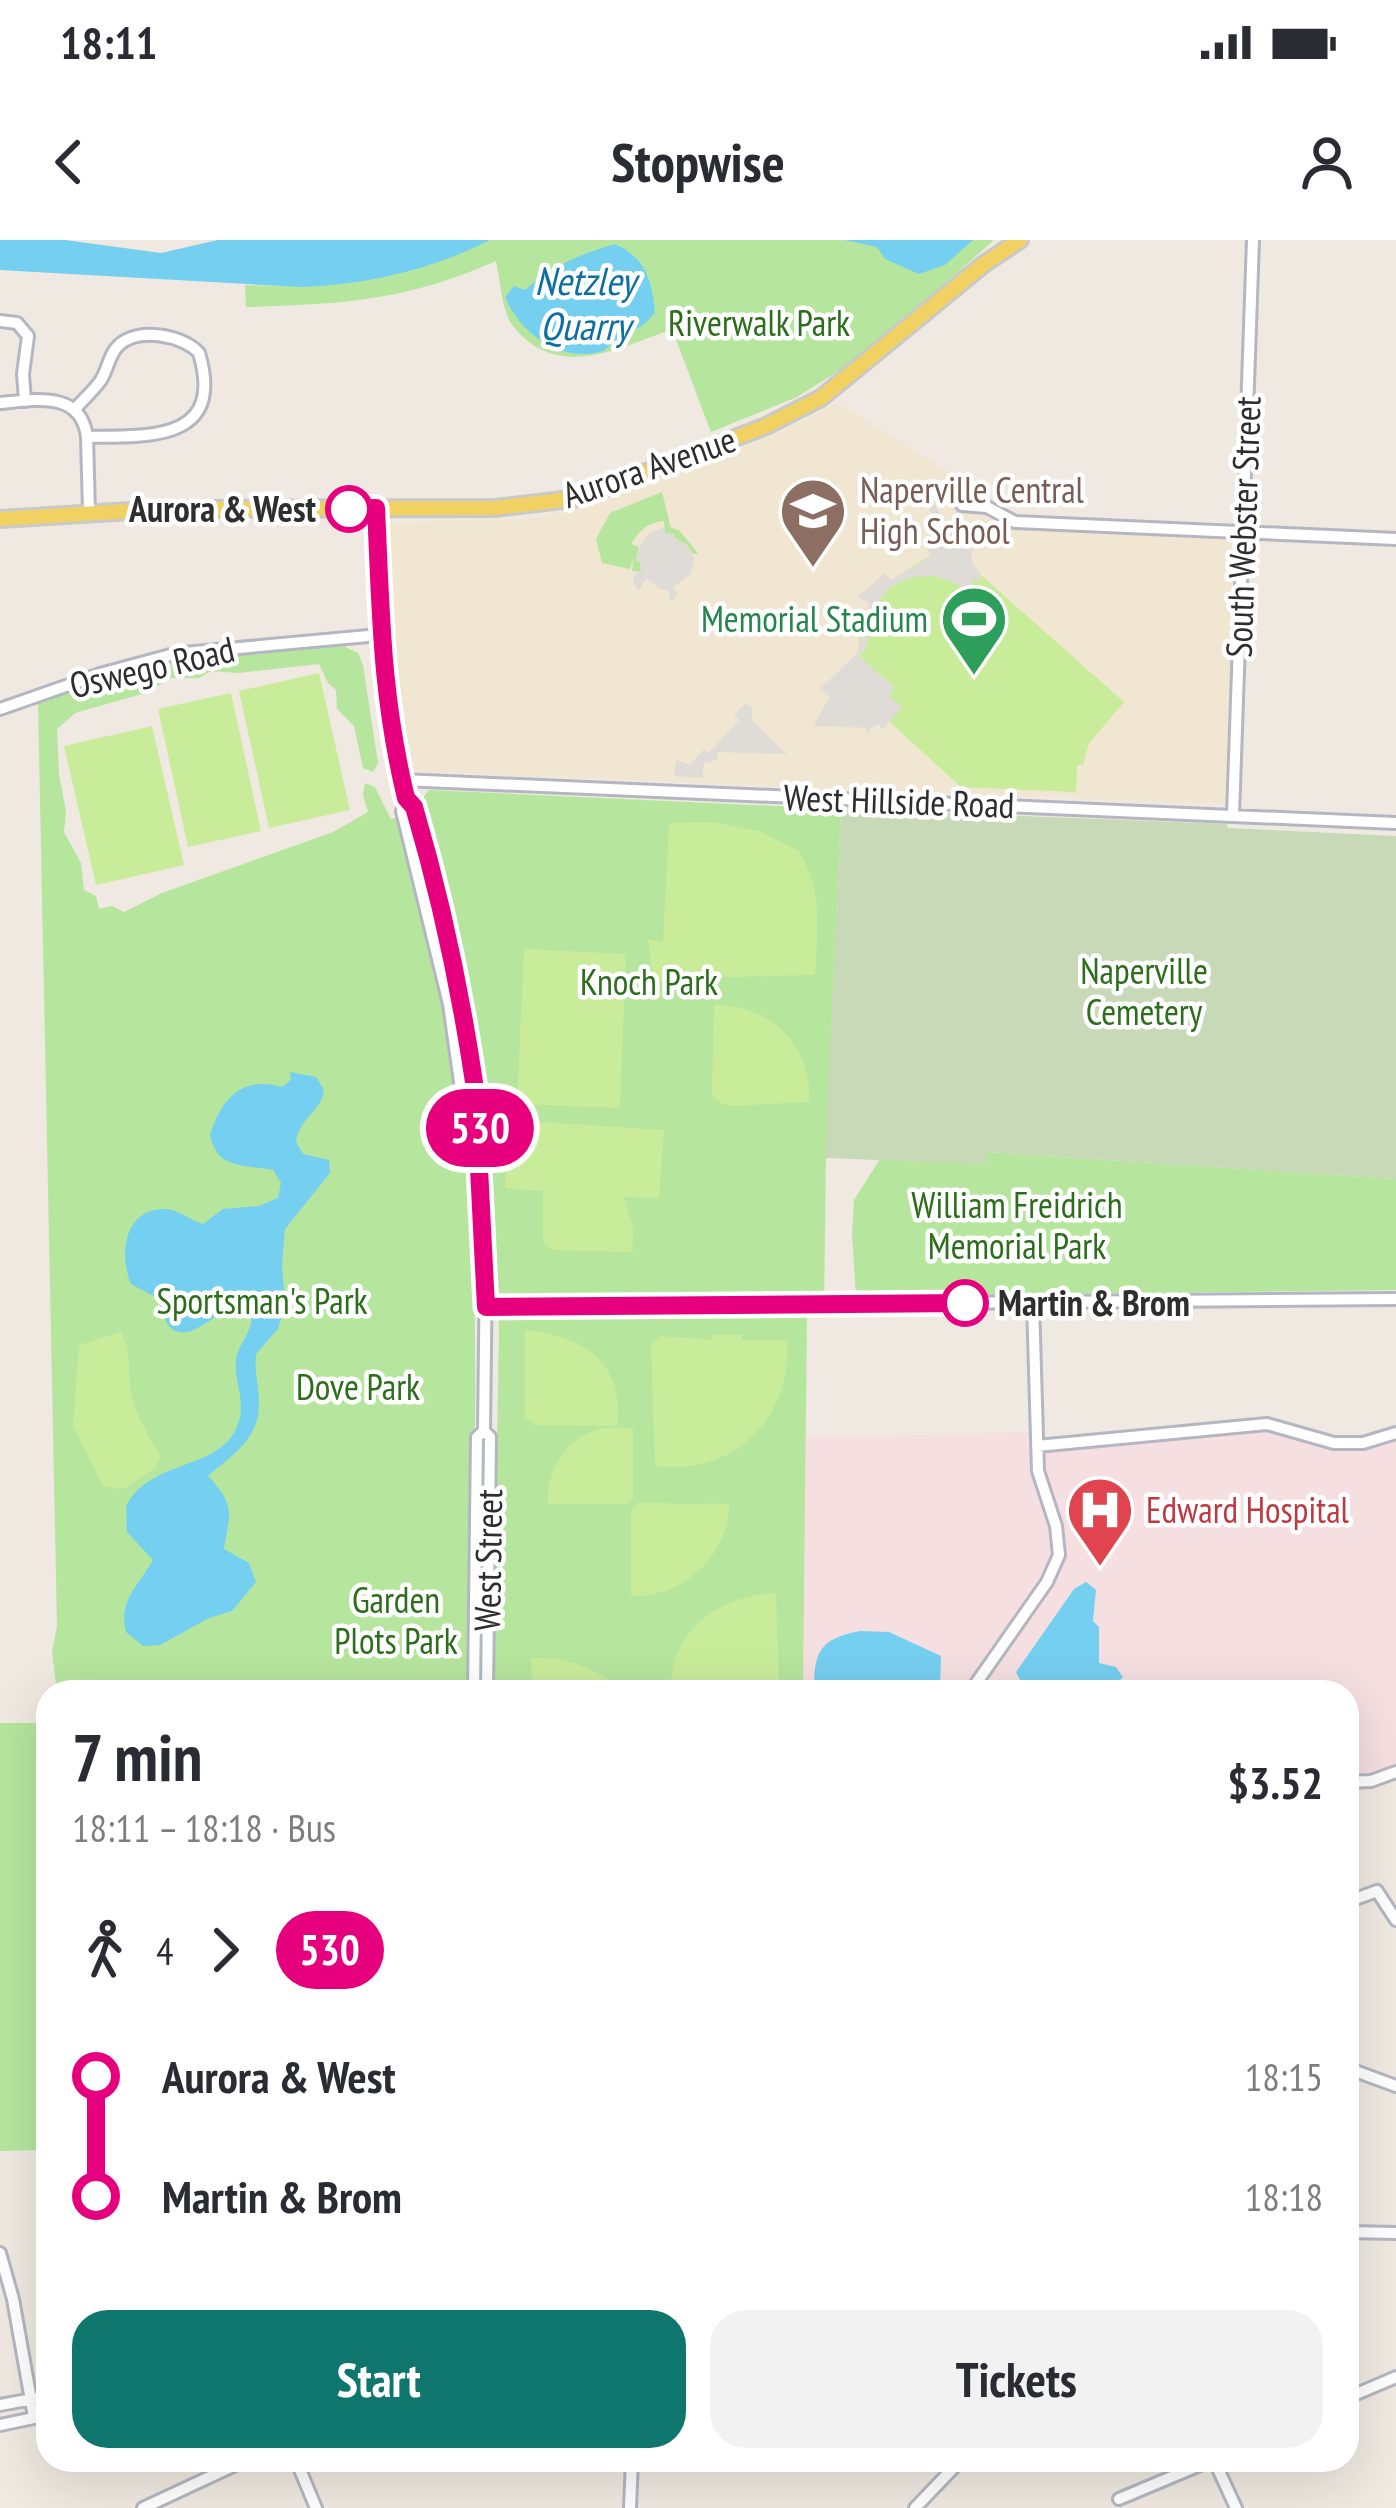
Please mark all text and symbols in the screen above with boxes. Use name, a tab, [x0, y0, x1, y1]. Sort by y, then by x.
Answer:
text: 18:11	[60, 13, 157, 71]
text: Stopwise	[611, 127, 785, 197]
icon: back	[36, 129, 102, 195]
icon: person	[1294, 129, 1360, 195]
water label: Netzley Quarry	[534, 255, 641, 351]
park label: Riverwalk Park	[668, 299, 850, 346]
street label: South Webster Street	[1214, 395, 1271, 658]
street label: Aurora Avenue	[556, 415, 742, 518]
place label: Naperville Central High School	[860, 466, 1085, 554]
school or university icon: Naperville Central High School	[778, 476, 848, 570]
place label: Aurora & West	[128, 485, 317, 532]
marker: Aurora & West	[327, 487, 371, 531]
sports icon: Memorial Stadium	[939, 584, 1009, 678]
place label: Memorial Stadium	[701, 595, 928, 642]
street label: Oswego Road	[65, 625, 239, 708]
street label: West Hillside Road	[783, 773, 1015, 828]
park label: Naperville Cemetery	[1080, 947, 1208, 1035]
park label: Knoch Park	[580, 958, 718, 1005]
line badge: 530	[411, 1089, 549, 1167]
text: 530	[450, 1100, 510, 1155]
park label: William Freidrich Memorial Park	[911, 1181, 1123, 1269]
park label: Sportsman's Park	[157, 1277, 368, 1324]
place label: Martin & Brom	[998, 1279, 1190, 1326]
marker: Martin & Brom	[943, 1281, 987, 1325]
park label: Dove Park	[296, 1363, 420, 1410]
hospital icon: Edward Hospital	[1065, 1475, 1135, 1569]
place label: Edward Hospital	[1146, 1486, 1350, 1533]
street label: West Street	[463, 1489, 512, 1631]
park label: Garden Plots Park	[334, 1576, 458, 1664]
text: 7 min	[72, 1714, 202, 1799]
text: $3.52	[1227, 1753, 1323, 1811]
text: 18:11 – 18:18 · Bus	[72, 1802, 336, 1853]
icon: walk	[72, 1917, 138, 1983]
icon: forward	[192, 1917, 258, 1983]
text: 530	[300, 1922, 360, 1977]
text: 4	[156, 1925, 174, 1976]
text: Aurora & West	[162, 2047, 396, 2105]
text: 18:15	[1245, 2051, 1323, 2102]
text: Martin & Brom	[162, 2167, 402, 2225]
text: 18:18	[1245, 2171, 1323, 2222]
button: Start	[72, 2310, 686, 2448]
button: Tickets	[710, 2310, 1323, 2448]

